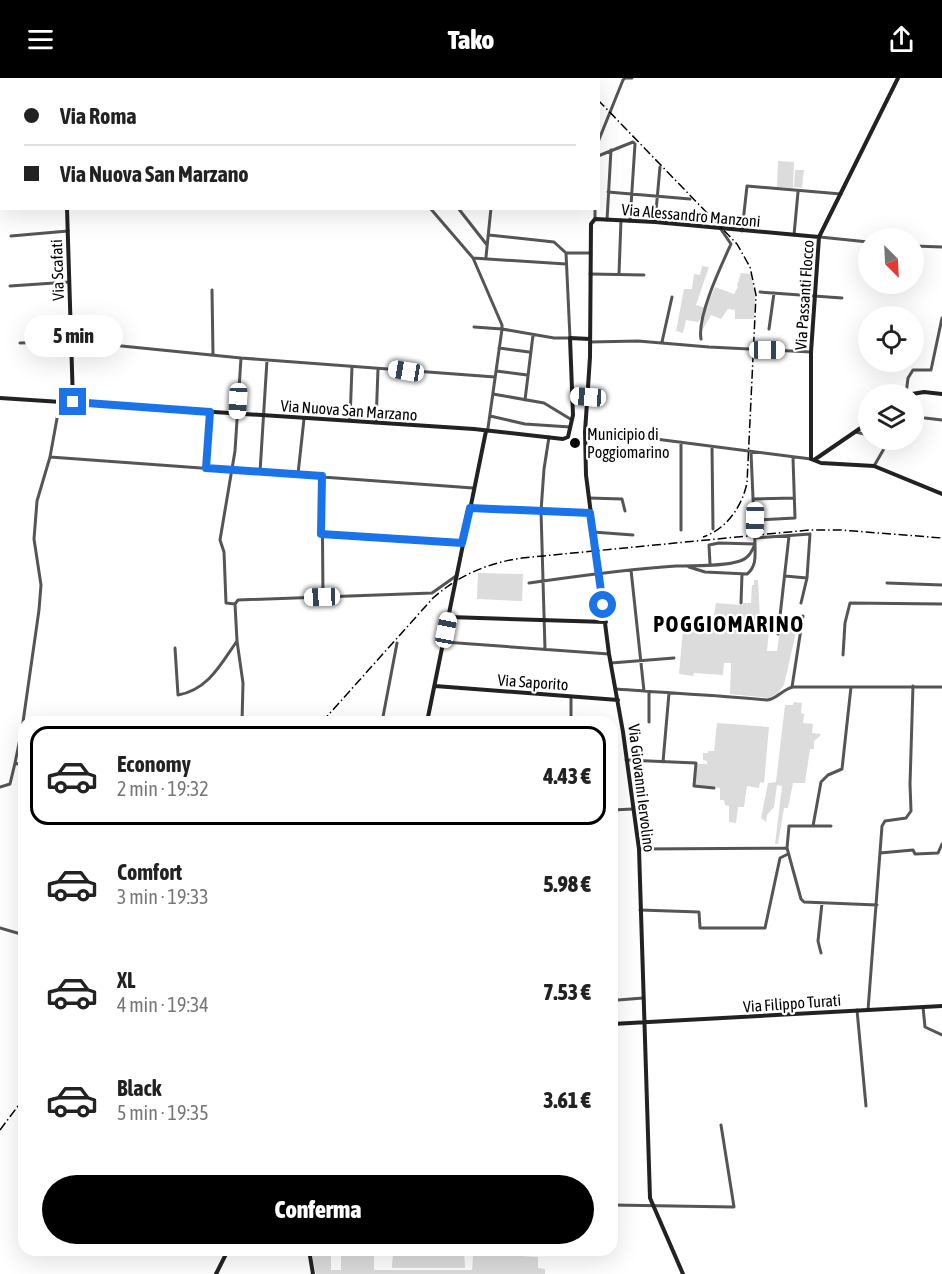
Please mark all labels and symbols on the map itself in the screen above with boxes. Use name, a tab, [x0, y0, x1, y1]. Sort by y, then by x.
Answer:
street label: Via Alessandro Manzoni	[621, 200, 761, 230]
north arrow	[858, 228, 924, 294]
street label: Via Scafati	[47, 239, 67, 301]
street label: Via Passanti Flocco	[791, 239, 817, 351]
callout: 5 min	[23, 315, 122, 357]
car	[749, 341, 785, 359]
car	[387, 359, 425, 383]
car	[228, 383, 248, 419]
car	[569, 387, 607, 407]
route end	[59, 388, 86, 415]
street label: Via Nuova San Marzano	[280, 396, 418, 424]
place label: Municipio di Poggiomarino	[587, 425, 669, 462]
marker: Municipio di Poggiomarino	[568, 436, 582, 450]
car	[746, 502, 764, 538]
car	[304, 587, 340, 607]
route start	[589, 591, 616, 618]
car	[434, 611, 458, 649]
district label: POGGIOMARINO	[653, 611, 805, 637]
street label: Via Saporito	[497, 671, 569, 694]
street label: Via Giovanni Iervolino	[625, 723, 659, 853]
street label: Via Filippo Turati	[742, 991, 842, 1016]

